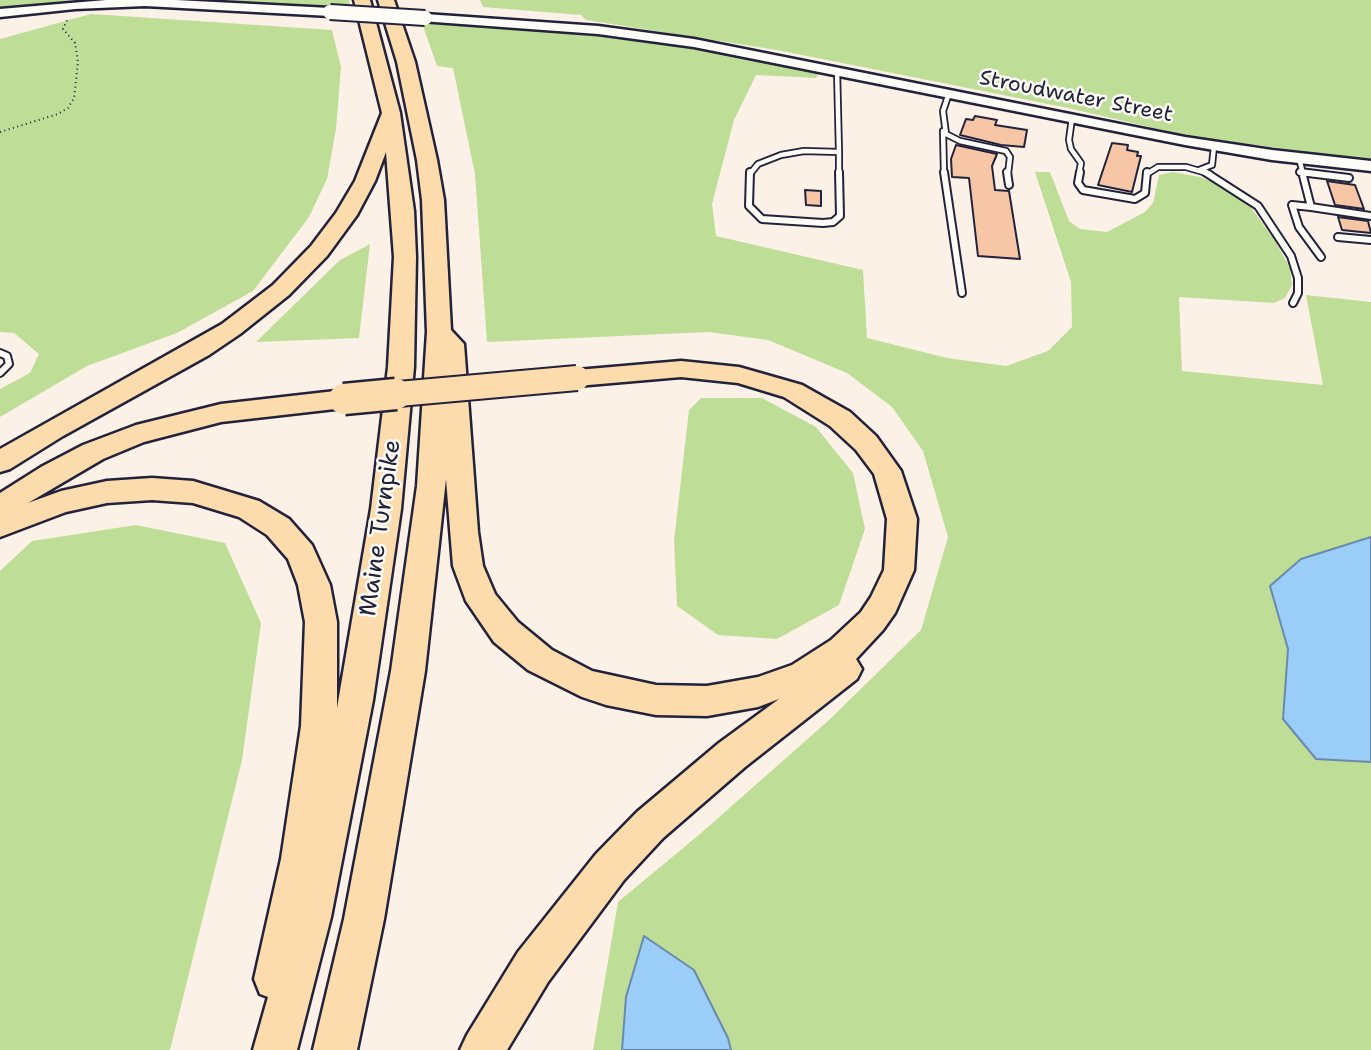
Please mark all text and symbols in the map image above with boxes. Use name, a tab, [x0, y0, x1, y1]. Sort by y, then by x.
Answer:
street label: Stroudwater Street	[977, 66, 1175, 128]
street label: Maine Turnpike	[354, 438, 408, 618]

